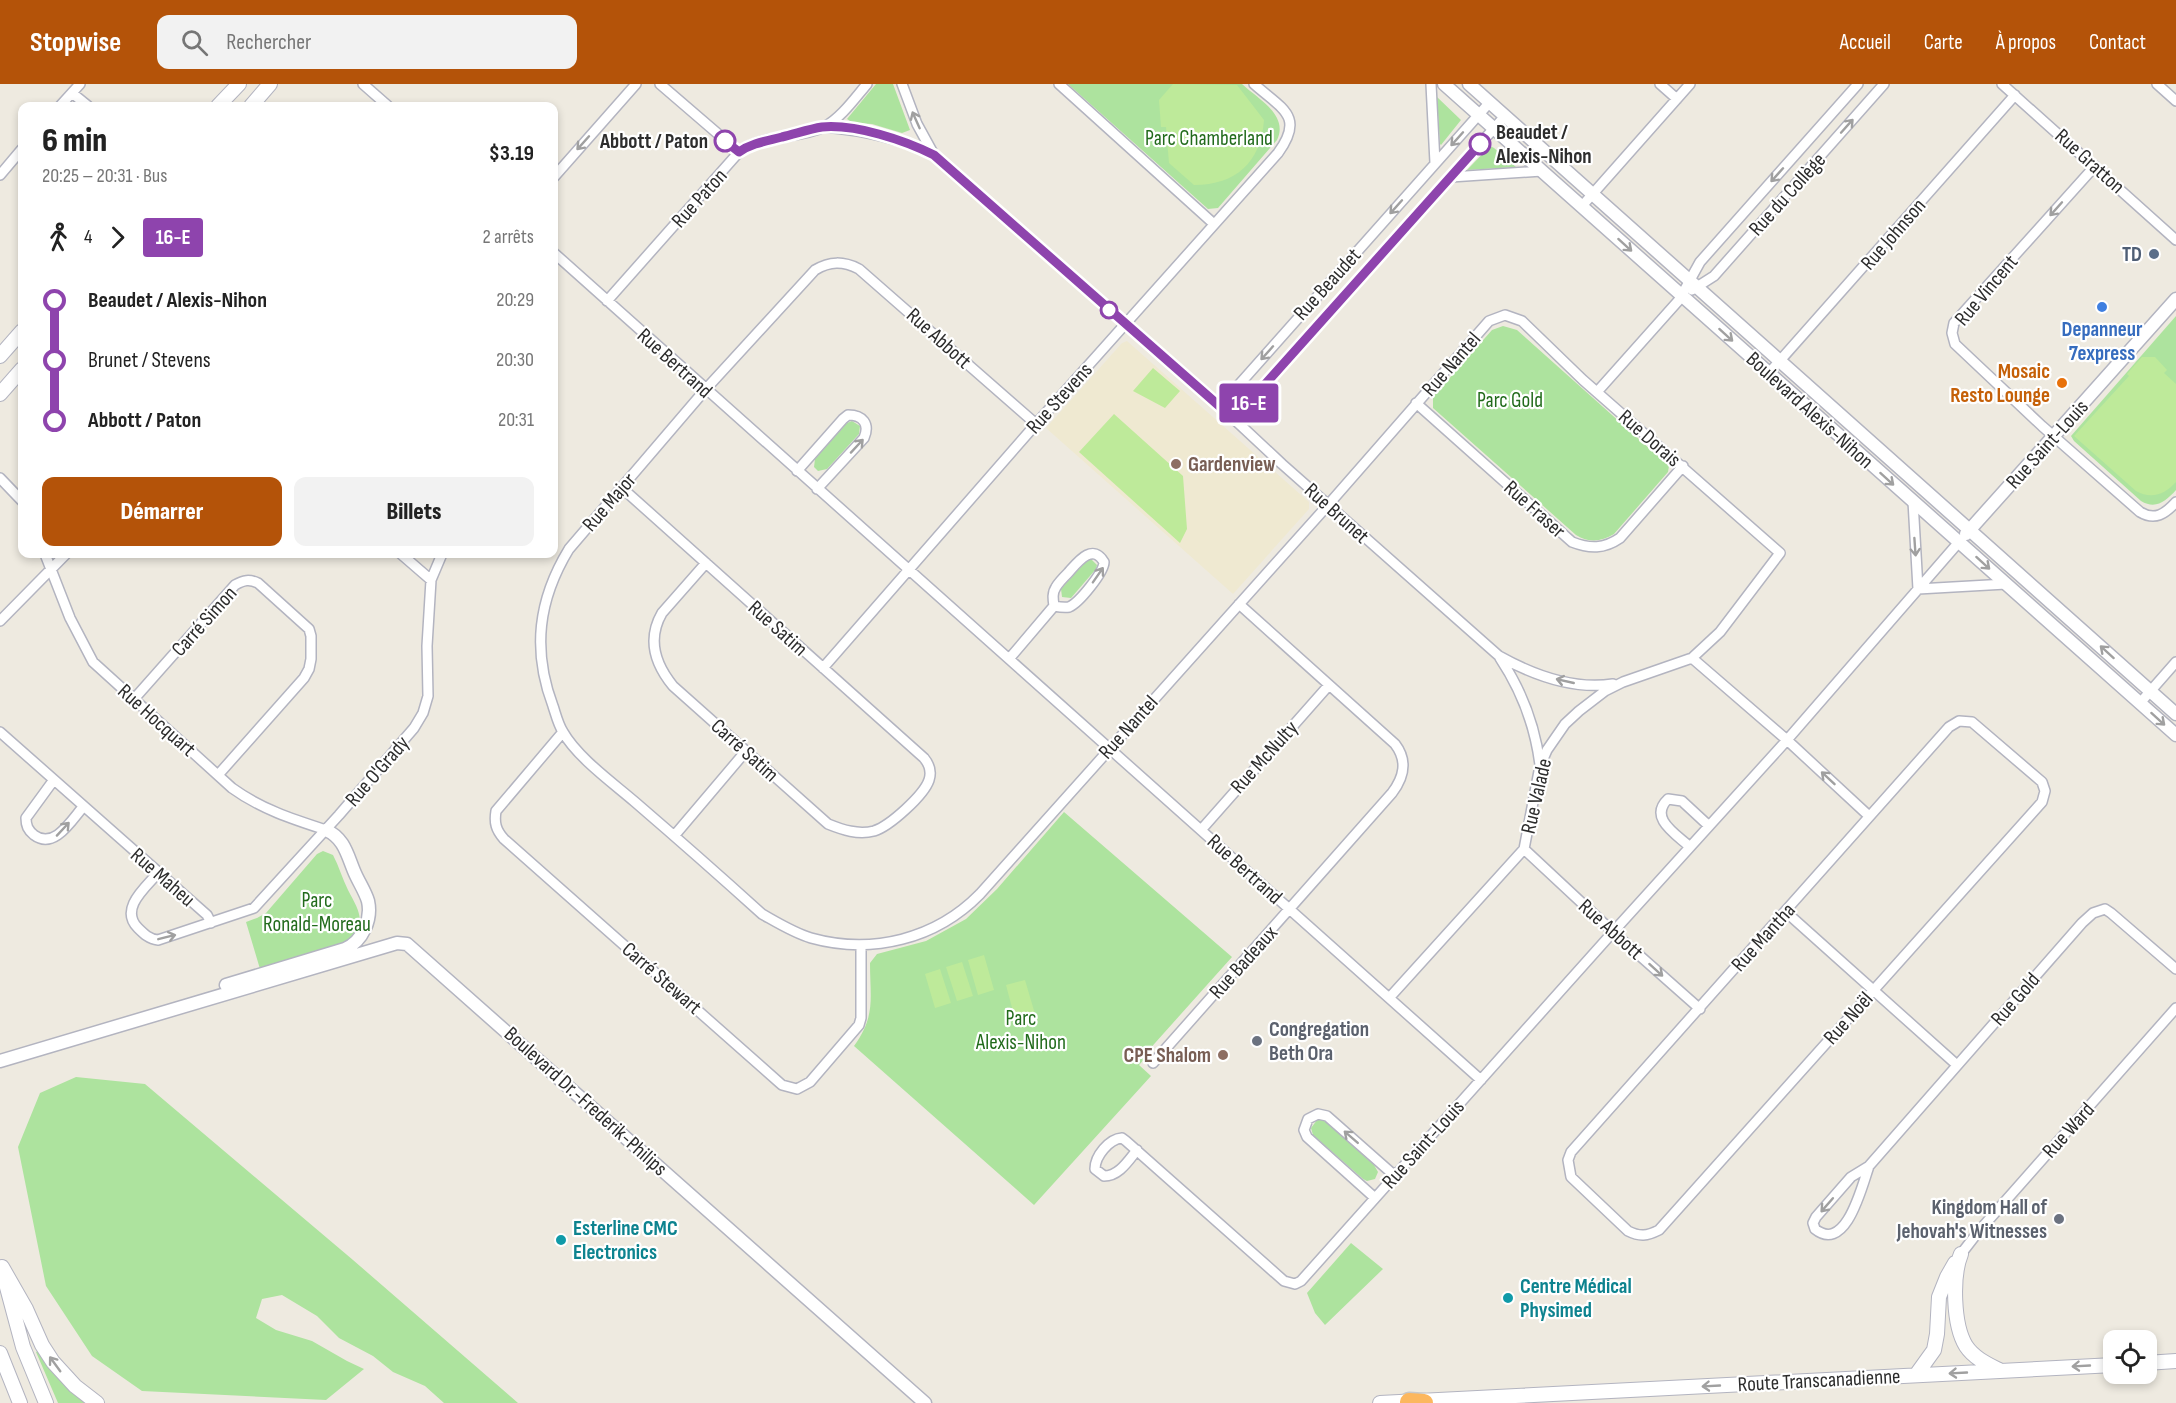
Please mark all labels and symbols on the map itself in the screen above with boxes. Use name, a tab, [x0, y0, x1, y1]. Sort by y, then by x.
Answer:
one-way arrow	[910, 112, 921, 130]
one-way arrow	[1840, 119, 1854, 134]
place label: Beaudet / Alexis-Nihon	[1495, 120, 1592, 169]
street label: Rue Gratton	[2050, 124, 2130, 199]
park label: Parc Chamberland	[1145, 126, 1273, 151]
place label: Abbott / Paton	[599, 129, 708, 154]
marker: Abbott / Paton	[714, 130, 736, 152]
one-way arrow	[1450, 131, 1464, 146]
marker: Beaudet / Alexis-Nihon	[1469, 133, 1491, 155]
one-way arrow	[576, 136, 590, 151]
street label: Rue du Collège	[1744, 148, 1831, 241]
street label: Rue Paton	[666, 164, 732, 233]
one-way arrow	[1770, 167, 1784, 182]
street label: Rue Johnson	[1856, 193, 1931, 275]
one-way arrow	[1389, 199, 1403, 214]
one-way arrow	[2049, 201, 2063, 216]
one-way arrow	[1618, 238, 1633, 252]
place label: TD	[2122, 242, 2142, 267]
street label: Rue Beaudet	[1288, 243, 1366, 326]
marker: TD	[2147, 247, 2161, 261]
street label: Rue Vincent	[1950, 250, 2023, 331]
marker: Depanneur 7express	[2095, 300, 2109, 314]
unlabelled marker	[1100, 301, 1118, 319]
street label: Rue Abbott	[901, 303, 976, 374]
place label: Depanneur 7express	[2062, 317, 2143, 366]
street label: Rue Bertrand	[632, 323, 717, 404]
street label: Rue Nantel	[1417, 327, 1486, 402]
one-way arrow	[1718, 328, 1733, 342]
one-way arrow	[1260, 345, 1274, 360]
street label: Boulevard Alexis-Nihon	[1741, 347, 1878, 474]
street label: Rue Stevens	[1021, 358, 1098, 439]
place label: Mosaic Resto Lounge	[1950, 359, 2050, 408]
marker: Mosaic Resto Lounge	[2055, 376, 2069, 390]
line badge: 16-E	[1207, 384, 1291, 422]
park label: Parc Gold	[1477, 388, 1543, 413]
street label: Rue Saint-Louis	[2001, 395, 2094, 494]
street label: Rue Dorais	[1613, 404, 1686, 472]
one-way arrow	[849, 439, 863, 454]
place label: Gardenview	[1188, 452, 1276, 477]
marker: Gardenview	[1169, 457, 1183, 471]
street label: Rue Major	[577, 468, 642, 537]
one-way arrow	[1879, 472, 1894, 486]
street label: Rue Fraser	[1499, 475, 1571, 543]
street label: Rue Brunet	[1299, 478, 1374, 549]
one-way arrow	[1910, 537, 1921, 557]
one-way arrow	[1975, 556, 1990, 570]
one-way arrow	[1092, 567, 1104, 583]
street label: Carré Simon	[166, 581, 242, 661]
street label: Rue Satim	[743, 595, 812, 661]
one-way arrow	[2100, 645, 2115, 659]
one-way arrow	[1556, 675, 1575, 687]
street label: Rue Hocquart	[113, 679, 201, 762]
street label: Rue Nantel	[1093, 690, 1163, 764]
one-way arrow	[2150, 712, 2165, 726]
street label: Carré Satim	[706, 714, 784, 787]
street label: Rue McNulty	[1225, 716, 1303, 799]
street label: Rue O'Grady	[340, 731, 415, 812]
street label: Rue Valade	[1516, 756, 1557, 836]
one-way arrow	[1821, 771, 1836, 785]
one-way arrow	[56, 822, 70, 837]
street label: Rue Bertrand	[1202, 829, 1287, 910]
street label: Rue Maheu	[125, 843, 200, 912]
park label: Parc Ronald-Moreau	[263, 888, 371, 937]
street label: Rue Abbott	[1573, 894, 1648, 965]
street label: Rue Mantha	[1726, 898, 1801, 977]
street label: Rue Badeaux	[1204, 921, 1283, 1004]
one-way arrow	[157, 931, 176, 943]
street label: Carré Stewart	[617, 937, 707, 1020]
one-way arrow	[1648, 963, 1663, 977]
street label: Rue Gold	[1986, 968, 2045, 1031]
street label: Rue Noël	[1818, 987, 1878, 1050]
park label: Parc Alexis-Nihon	[975, 1006, 1066, 1055]
place label: Congregation Beth Ora	[1269, 1017, 1369, 1066]
street label: Boulevard Dr.-Frederik-Philips	[499, 1022, 672, 1181]
marker: Congregation Beth Ora	[1250, 1034, 1264, 1048]
place label: CPE Shalom	[1124, 1043, 1211, 1068]
marker: CPE Shalom	[1216, 1048, 1230, 1062]
street label: Rue Saint-Louis	[1377, 1095, 1470, 1194]
street label: Rue Ward	[2037, 1097, 2100, 1163]
one-way arrow	[1344, 1130, 1359, 1144]
place label: Kingdom Hall of Jehovah's Witnesses	[1896, 1195, 2047, 1244]
one-way arrow	[1820, 1197, 1833, 1213]
marker: Kingdom Hall of Jehovah's Witnesses	[2052, 1212, 2066, 1226]
place label: Esterline CMC Electronics	[573, 1216, 678, 1265]
marker: Esterline CMC Electronics	[554, 1233, 568, 1247]
place label: Centre Médical Physimed	[1520, 1274, 1632, 1323]
marker: Centre Médical Physimed	[1501, 1291, 1515, 1305]
one-way arrow	[48, 1356, 61, 1372]
one-way arrow	[2072, 1361, 2092, 1372]
street label: Route Transcanadienne	[1737, 1364, 1901, 1397]
one-way arrow	[1949, 1368, 1969, 1379]
one-way arrow	[1701, 1380, 1721, 1391]

